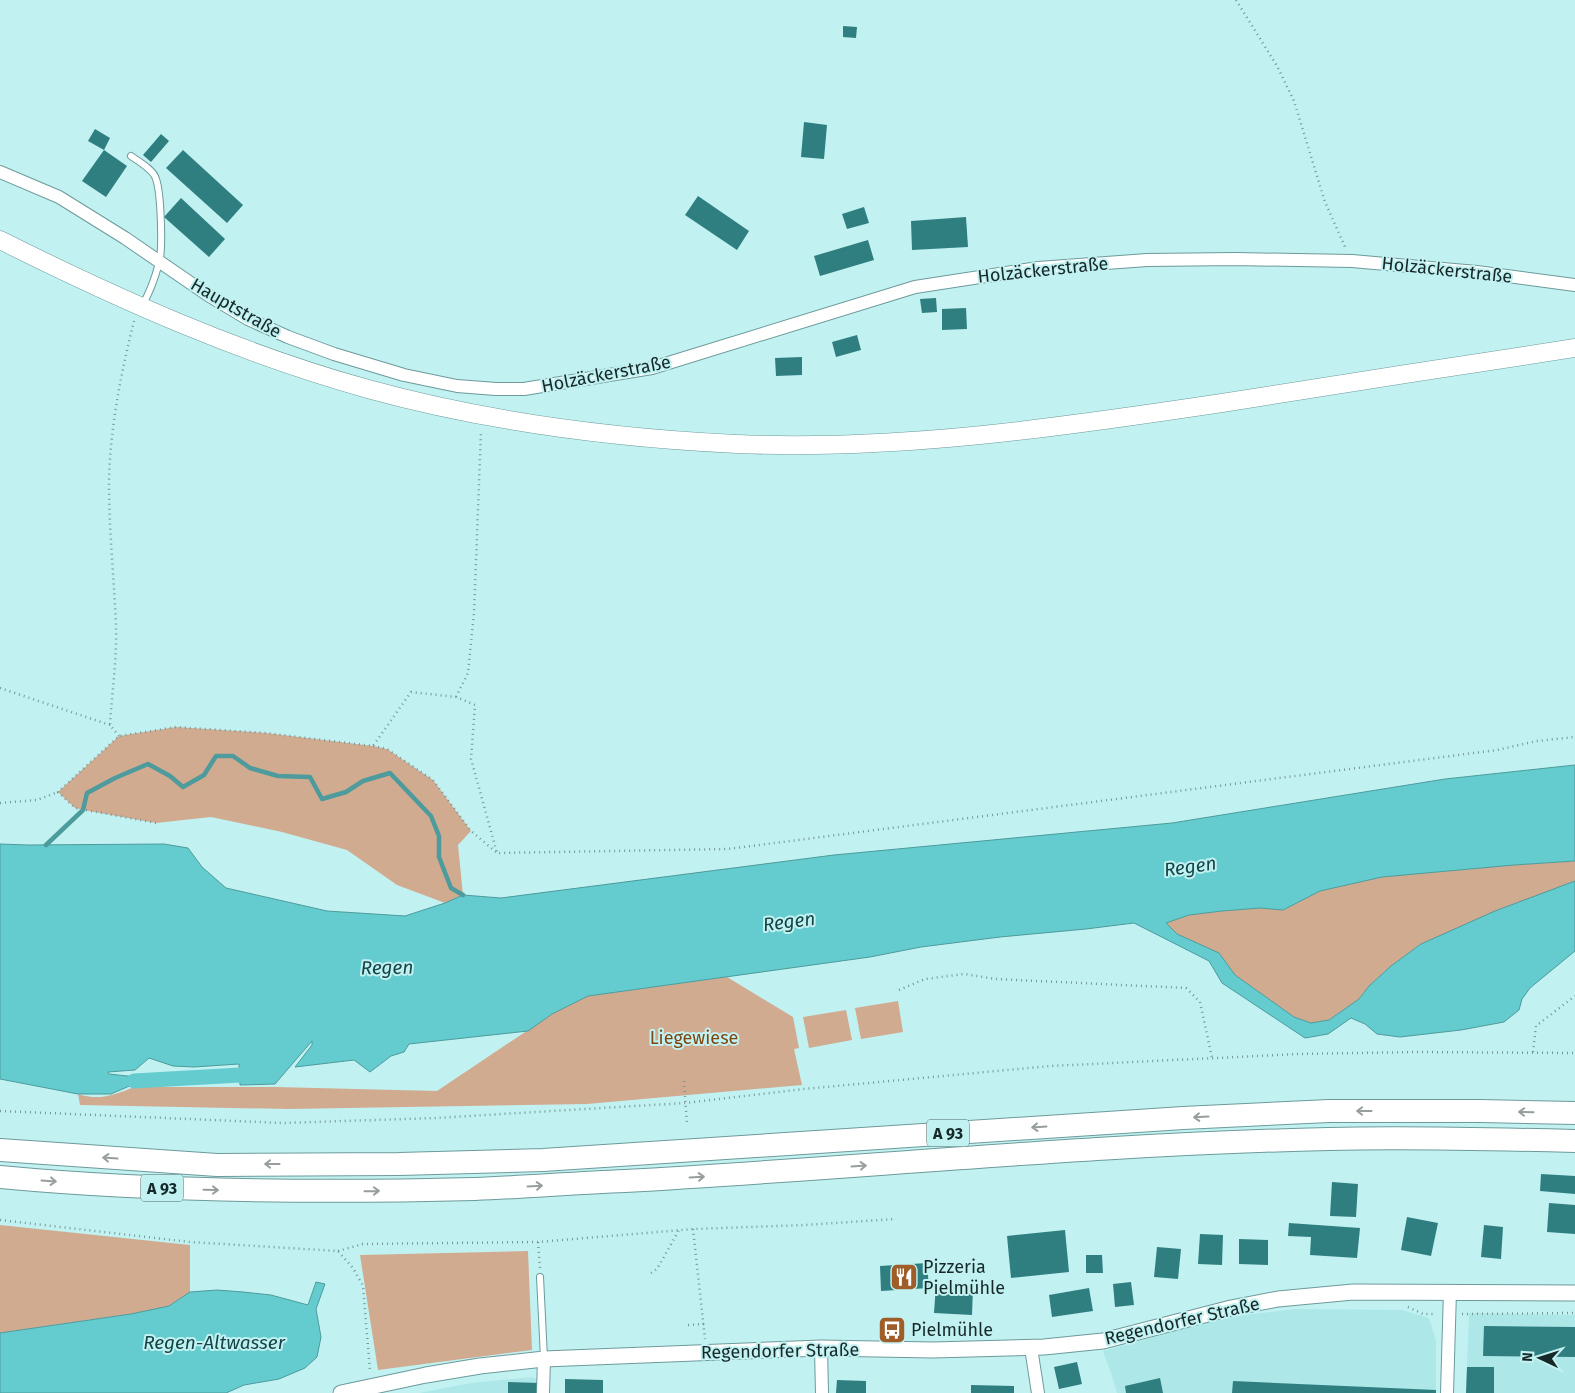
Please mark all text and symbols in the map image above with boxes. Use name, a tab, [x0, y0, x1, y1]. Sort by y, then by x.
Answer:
street label: Holzäckerstraße	[977, 252, 1109, 288]
street label: Holzäckerstraße	[1381, 252, 1513, 288]
street label: Hauptstraße	[187, 273, 285, 343]
street label: Holzäckerstraße	[539, 351, 673, 397]
water label: Regen	[1162, 851, 1218, 882]
water label: Regen	[762, 907, 817, 936]
water label: Regen	[360, 956, 414, 979]
park label: Liegewiese	[650, 1027, 738, 1049]
one-way arrow	[1356, 1106, 1372, 1116]
one-way arrow	[1519, 1107, 1535, 1117]
one-way arrow	[1194, 1113, 1210, 1122]
road number: A 93	[927, 1120, 969, 1146]
one-way arrow	[1032, 1123, 1048, 1132]
one-way arrow	[102, 1154, 118, 1163]
one-way arrow	[264, 1159, 280, 1169]
one-way arrow	[851, 1161, 867, 1171]
one-way arrow	[689, 1172, 705, 1181]
road number: A 93	[141, 1174, 183, 1202]
one-way arrow	[40, 1176, 56, 1185]
one-way arrow	[527, 1181, 543, 1190]
one-way arrow	[202, 1185, 219, 1195]
one-way arrow	[364, 1186, 380, 1196]
place label: Pizzeria Pielmühle	[923, 1256, 1005, 1299]
restaurant icon: Pizzeria Pielmühle	[889, 1262, 919, 1292]
street label: Regendorfer Straße	[1102, 1292, 1262, 1350]
bus stop icon: Pielmühle	[877, 1315, 907, 1345]
place label: Pielmühle	[911, 1319, 993, 1341]
water label: Regen-Altwasser	[143, 1331, 286, 1354]
north arrow	[1515, 1333, 1565, 1383]
street label: Regendorfer Straße	[701, 1339, 859, 1363]
text: N	[1519, 1352, 1536, 1362]

